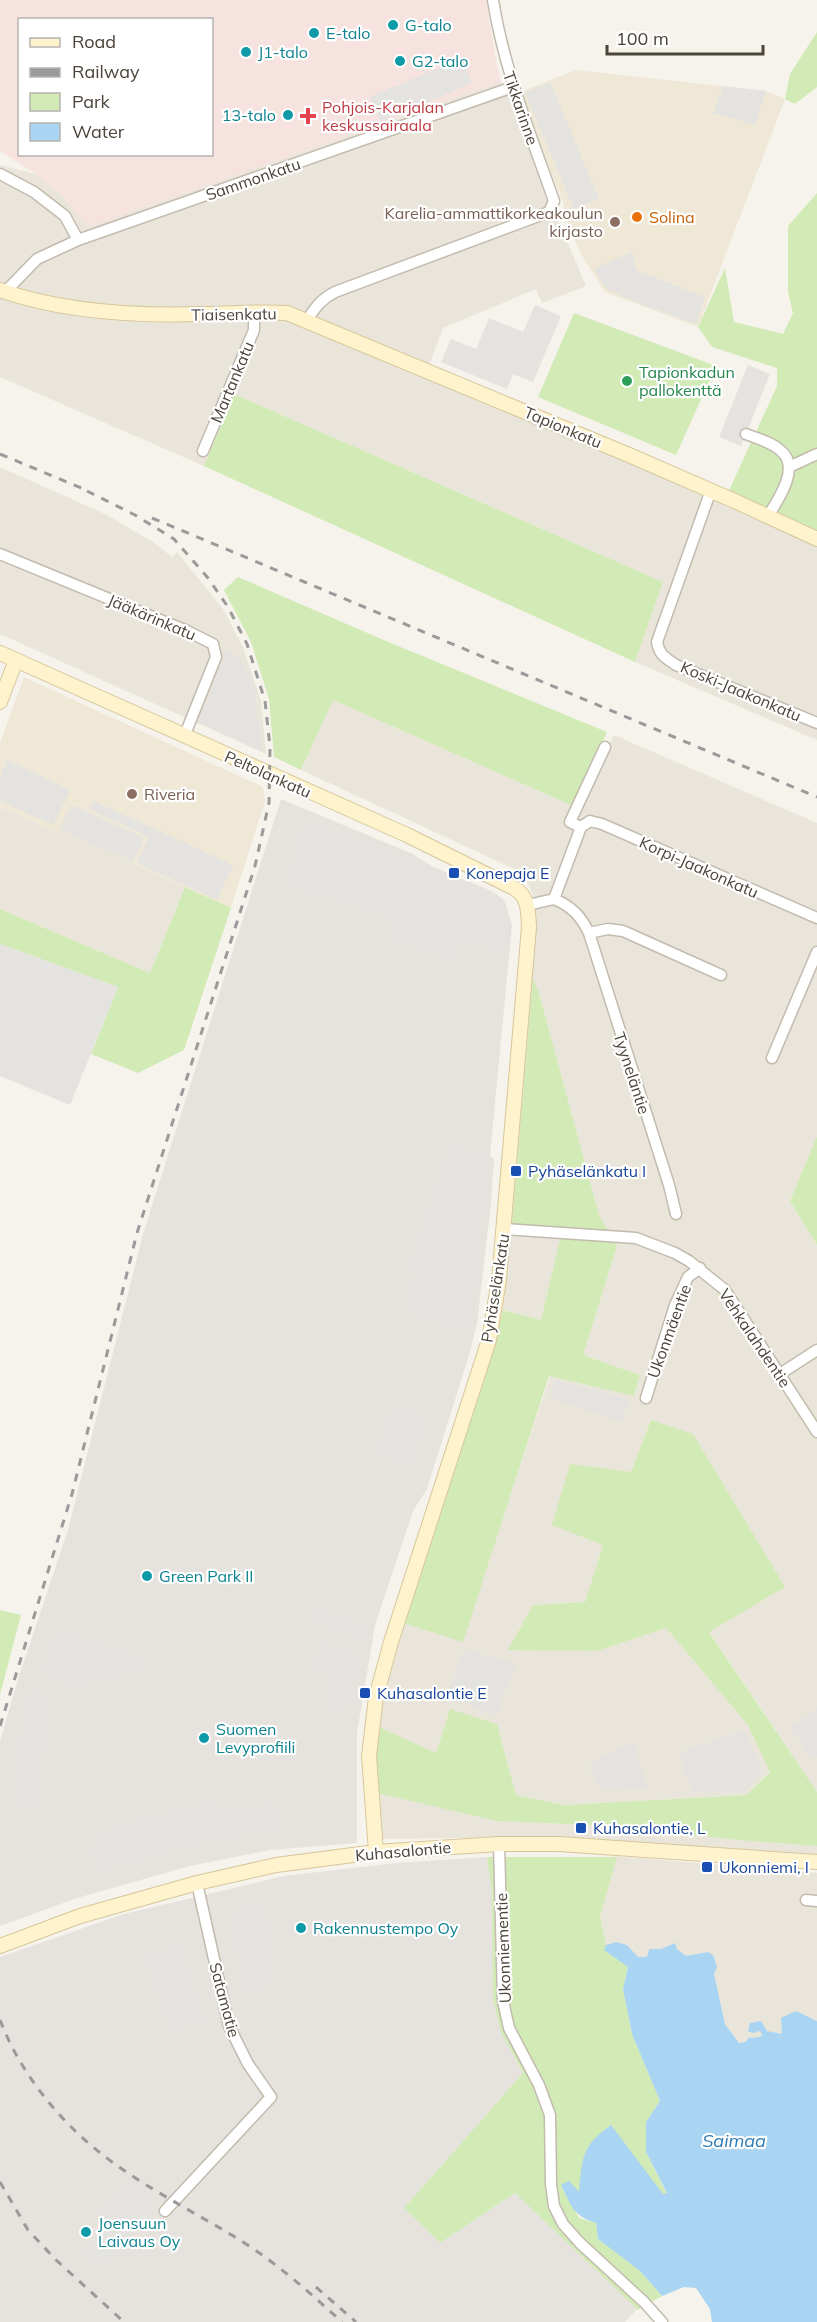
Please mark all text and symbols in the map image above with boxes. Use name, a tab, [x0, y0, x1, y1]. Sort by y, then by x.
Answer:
place label: G-talo	[405, 15, 452, 35]
legend	[18, 18, 213, 156]
marker: G-talo	[386, 18, 400, 32]
scale bar	[607, 18, 763, 56]
place label: E-talo	[326, 23, 370, 43]
marker: E-talo	[307, 26, 321, 40]
text: 100 m	[616, 27, 669, 50]
text: Road	[72, 30, 116, 53]
place label: J1-talo	[258, 42, 308, 62]
marker: J1-talo	[239, 45, 253, 59]
place label: G2-talo	[412, 51, 468, 71]
marker: G2-talo	[393, 54, 407, 68]
text: Railway	[72, 60, 140, 83]
street label: Tikkarinne	[499, 69, 543, 147]
text: Park	[72, 90, 111, 113]
place label: Pohjois-Karjalan keskussairaala	[322, 97, 444, 135]
place label: 13-talo	[222, 105, 276, 125]
marker: Pohjois-Karjalan keskussairaala	[299, 107, 317, 125]
marker: 13-talo	[281, 108, 295, 122]
text: Water	[72, 120, 125, 143]
street label: Sammonkatu	[203, 153, 303, 205]
place label: Karelia-ammattikorkeakoulun kirjasto	[385, 203, 603, 241]
place label: Solina	[649, 207, 695, 227]
marker: Solina	[630, 210, 644, 224]
marker: Karelia-ammattikorkeakoulun kirjasto	[608, 215, 622, 229]
street label: Tiaisenkatu	[191, 303, 277, 325]
street label: Martankatu	[206, 338, 258, 426]
place label: Tapionkadun pallokenttä	[639, 362, 735, 400]
marker: Tapionkadun pallokenttä	[620, 374, 634, 388]
street label: Tapionkatu	[521, 402, 605, 452]
street label: Jääkärinkatu	[105, 589, 199, 645]
street label: Koski-Jaakonkatu	[678, 657, 804, 725]
street label: Peltolankatu	[222, 746, 314, 802]
place label: Riveria	[144, 784, 195, 804]
marker: Riveria	[125, 787, 139, 801]
street label: Korpi-Jaakonkatu	[636, 832, 762, 902]
place label: Konepaja E	[466, 863, 549, 883]
marker: Konepaja E	[447, 866, 461, 880]
street label: Tyyneläntie	[609, 1030, 655, 1116]
place label: Pyhäselänkatu I	[528, 1161, 646, 1181]
marker: Pyhäselänkatu I	[509, 1164, 523, 1178]
street label: Pyhäselänkatu	[477, 1232, 513, 1344]
street label: Ukonmäentie	[643, 1281, 695, 1381]
street label: Vehkalahdentie	[715, 1285, 795, 1391]
place label: Green Park II	[159, 1566, 254, 1586]
marker: Green Park II	[140, 1569, 154, 1583]
place label: Kuhasalontie E	[377, 1683, 487, 1703]
marker: Kuhasalontie E	[358, 1686, 372, 1700]
place label: Suomen Levyprofiili	[216, 1719, 295, 1757]
marker: Suomen Levyprofiili	[197, 1731, 211, 1745]
place label: Kuhasalontie, L	[593, 1818, 706, 1838]
marker: Kuhasalontie, L	[574, 1821, 588, 1835]
street label: Kuhasalontie	[354, 1837, 452, 1865]
place label: Ukonniemi, I	[719, 1857, 809, 1877]
marker: Ukonniemi, I	[700, 1860, 714, 1874]
street label: Ukonniementie	[491, 1893, 515, 2003]
place label: Rakennustempo Oy	[313, 1918, 459, 1938]
marker: Rakennustempo Oy	[294, 1921, 308, 1935]
street label: Satamatie	[205, 1960, 245, 2040]
water label: Saimaa	[702, 2129, 766, 2152]
place label: Joensuun Laivaus Oy	[98, 2213, 181, 2251]
marker: Joensuun Laivaus Oy	[79, 2225, 93, 2239]

